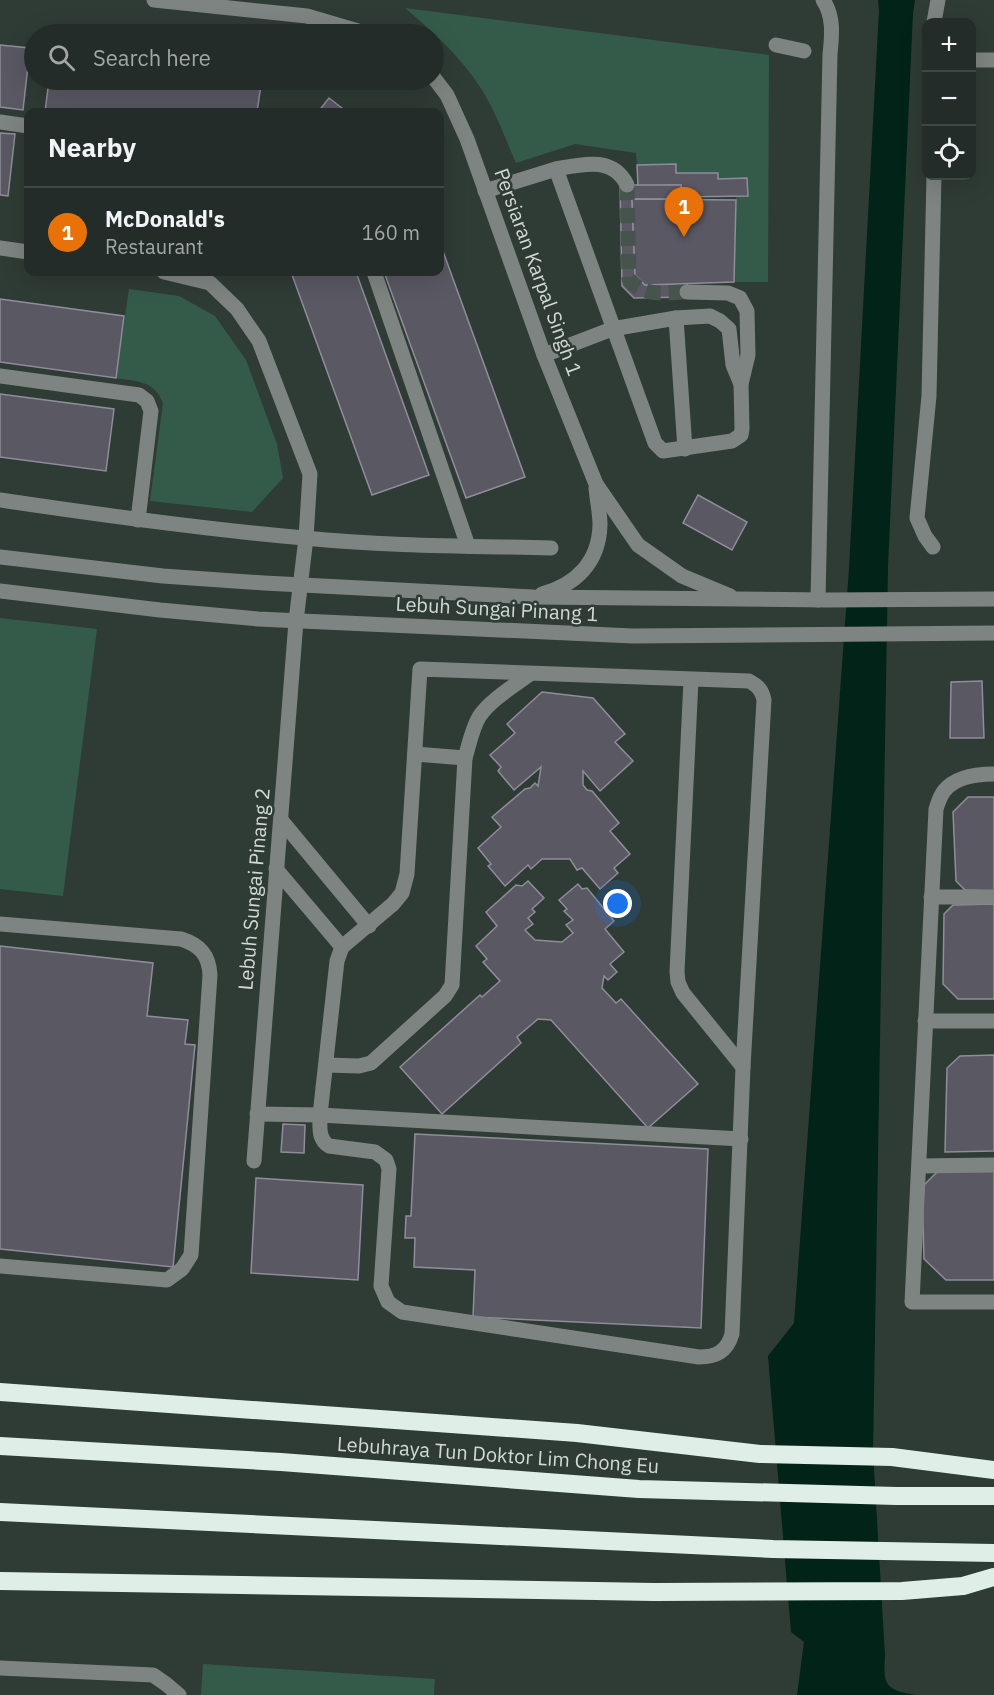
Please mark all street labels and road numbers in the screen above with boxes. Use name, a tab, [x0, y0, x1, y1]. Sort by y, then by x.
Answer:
street label: Persiaran Karpal Singh 1	[488, 164, 589, 379]
street label: Lebuh Sungai Pinang 1	[395, 590, 599, 627]
street label: Lebuh Sungai Pinang 2	[231, 787, 276, 991]
street label: Lebuhraya Tun Doktor Lim Chong Eu	[336, 1430, 660, 1479]

